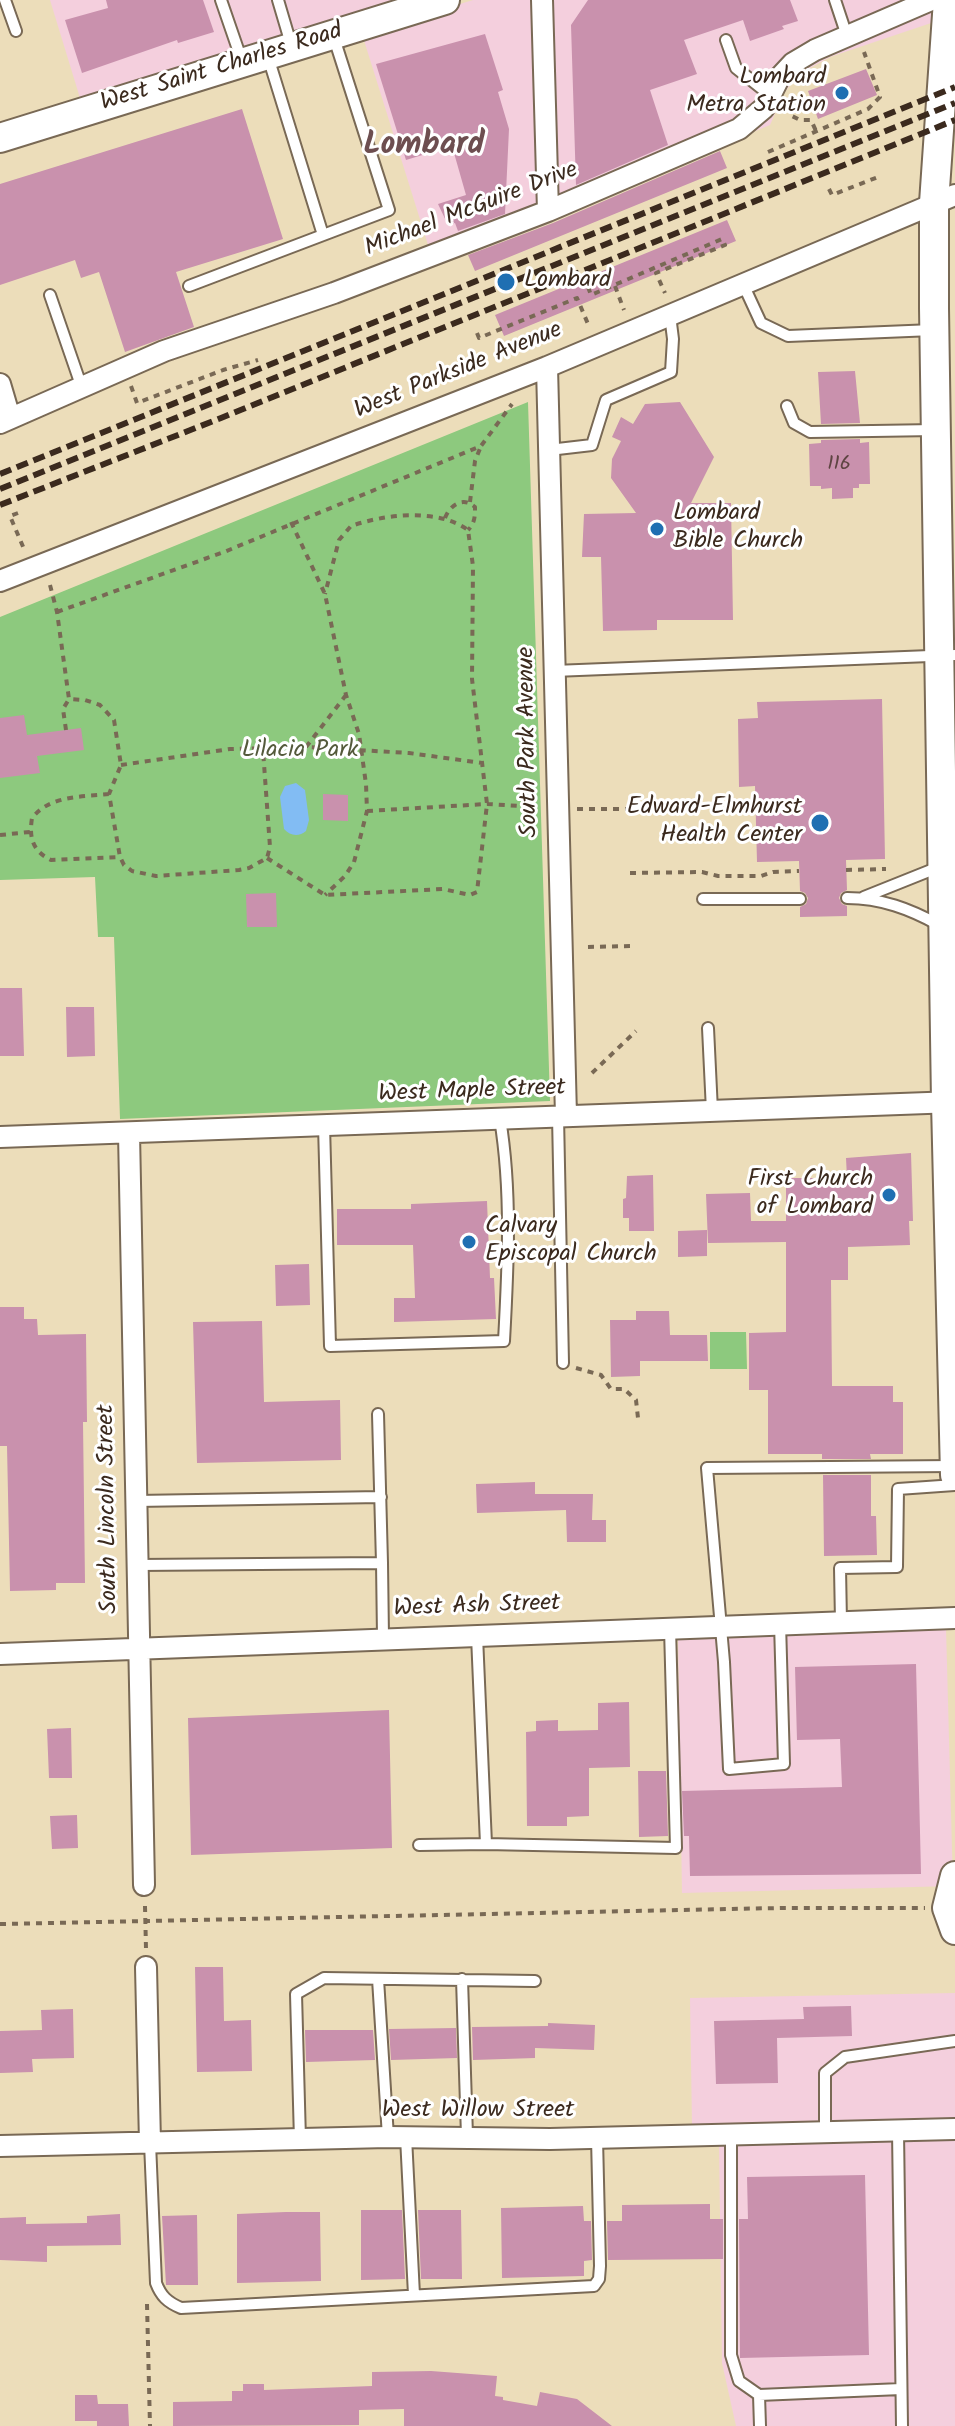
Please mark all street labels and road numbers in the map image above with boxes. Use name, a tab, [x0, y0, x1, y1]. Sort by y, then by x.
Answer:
street label: West Saint Charles Road	[98, 19, 346, 119]
street label: Michael McGuire Drive	[361, 157, 583, 265]
street label: West Parkside Avenue	[351, 317, 567, 427]
street label: South Park Avenue	[514, 646, 546, 838]
street label: West Maple Street	[378, 1075, 566, 1111]
street label: South Lincoln Street	[94, 1404, 126, 1614]
street label: West Ash Street	[393, 1591, 561, 1625]
street label: West Willow Street	[382, 2098, 574, 2126]

